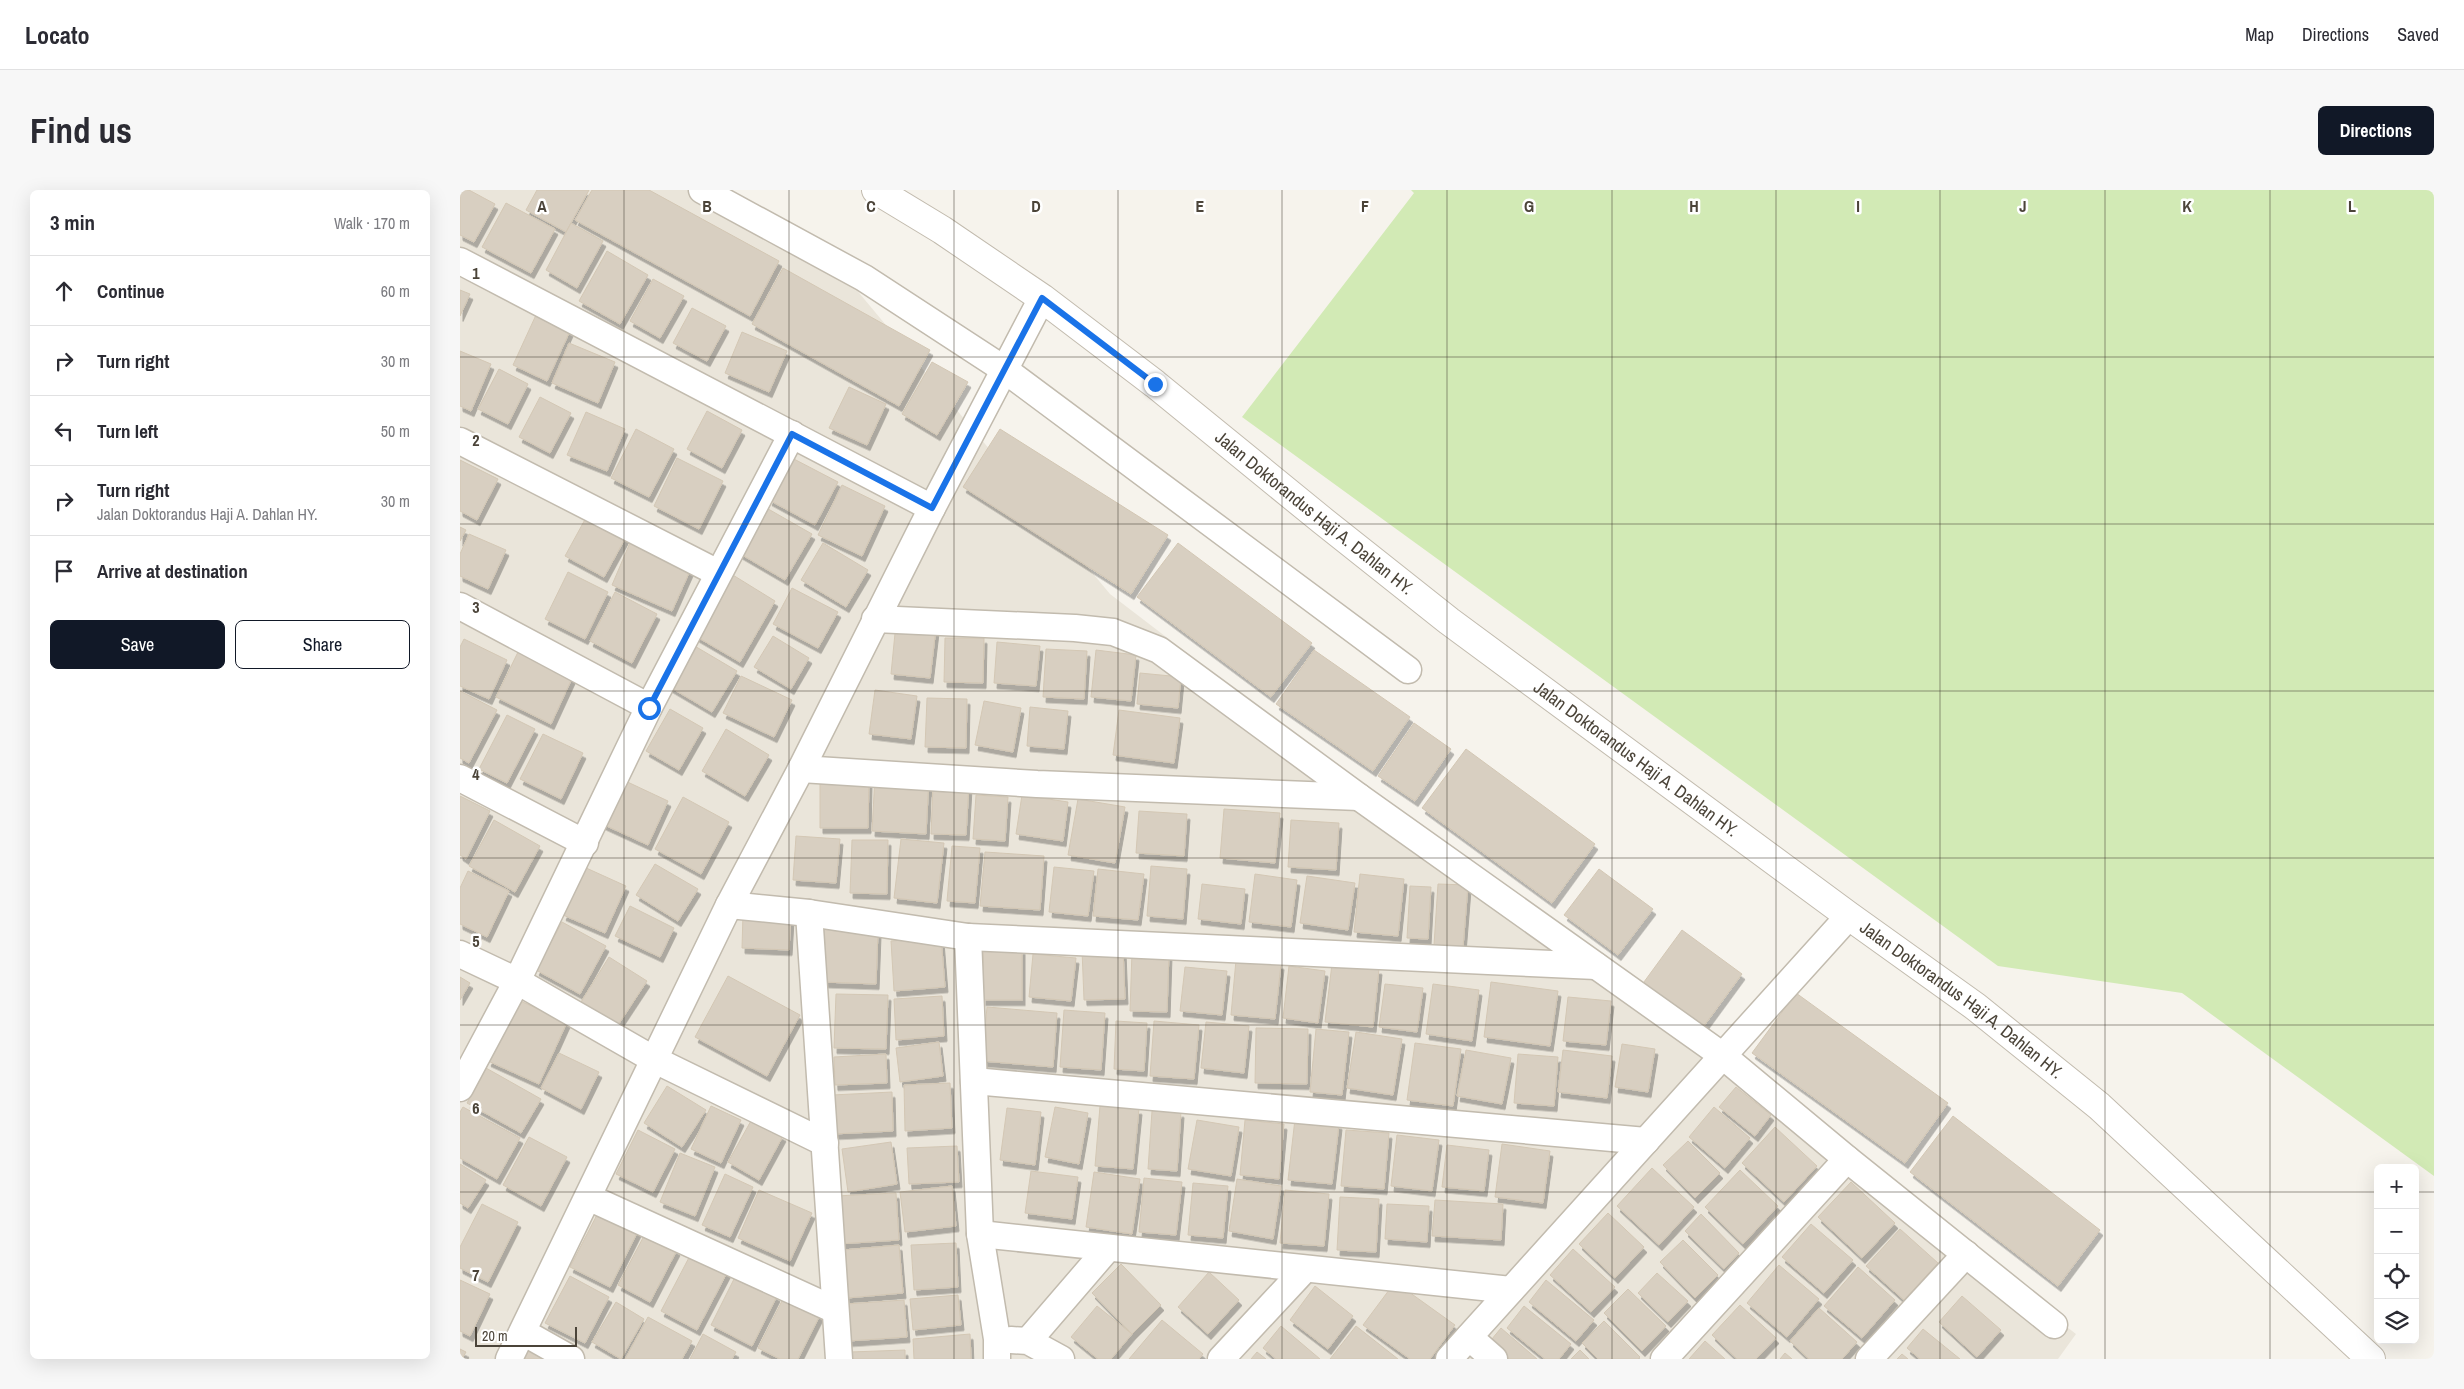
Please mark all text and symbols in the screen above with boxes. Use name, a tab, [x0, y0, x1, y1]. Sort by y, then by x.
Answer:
text: Locato	[25, 19, 90, 51]
text: Map	[2245, 22, 2274, 47]
text: Directions	[2302, 22, 2369, 47]
text: Saved	[2397, 22, 2439, 47]
button: Directions	[2318, 106, 2434, 155]
text: Find us	[30, 107, 132, 154]
text: A	[537, 195, 547, 217]
text: B	[702, 195, 712, 217]
text: C	[866, 195, 876, 217]
text: D	[1031, 195, 1041, 217]
text: E	[1196, 195, 1205, 217]
text: F	[1361, 195, 1369, 217]
text: G	[1524, 195, 1534, 217]
text: H	[1689, 195, 1699, 217]
text: I	[1856, 195, 1860, 217]
text: J	[2019, 195, 2027, 217]
text: K	[2182, 195, 2192, 217]
text: L	[2348, 195, 2356, 217]
text: 3 min	[50, 208, 95, 237]
text: Walk · 170 m	[334, 212, 410, 234]
text: 1	[472, 262, 480, 284]
icon: ahead	[50, 277, 78, 305]
text: Continue	[97, 278, 165, 304]
text: 60 m	[381, 280, 410, 302]
icon: right	[50, 347, 78, 375]
text: Turn right	[97, 348, 169, 374]
text: 30 m	[381, 350, 410, 372]
route end	[1144, 373, 1167, 396]
icon: left	[50, 417, 78, 445]
text: Turn left	[97, 418, 158, 444]
text: 50 m	[381, 420, 410, 442]
street label: Jalan Doktorandus Haji A. Dahlan HY.	[1210, 425, 1419, 600]
text: 2	[472, 429, 480, 451]
text: Turn right	[97, 477, 169, 503]
icon: right	[50, 487, 78, 515]
text: 30 m	[381, 490, 410, 512]
text: Jalan Doktorandus Haji A. Dahlan HY.	[97, 503, 318, 525]
icon: arrive	[50, 557, 78, 585]
text: Arrive at destination	[97, 558, 248, 584]
text: 3	[472, 596, 480, 618]
button: Save	[50, 620, 225, 669]
button: Share	[235, 620, 410, 669]
street label: Jalan Doktorandus Haji A. Dahlan HY.	[1529, 675, 1744, 842]
route start	[638, 697, 661, 720]
text: 4	[472, 763, 480, 785]
street label: Jalan Doktorandus Haji A. Dahlan HY.	[1855, 915, 2069, 1084]
text: 5	[472, 930, 480, 952]
text: 6	[472, 1097, 480, 1119]
map controls	[2374, 1164, 2419, 1344]
button: +	[2374, 1164, 2419, 1209]
button: −	[2374, 1209, 2419, 1254]
button: locate	[2374, 1254, 2419, 1299]
text: 7	[472, 1264, 480, 1286]
button: layers	[2374, 1299, 2419, 1344]
scale bar	[475, 1324, 578, 1347]
text: 20 m	[482, 1327, 508, 1345]

